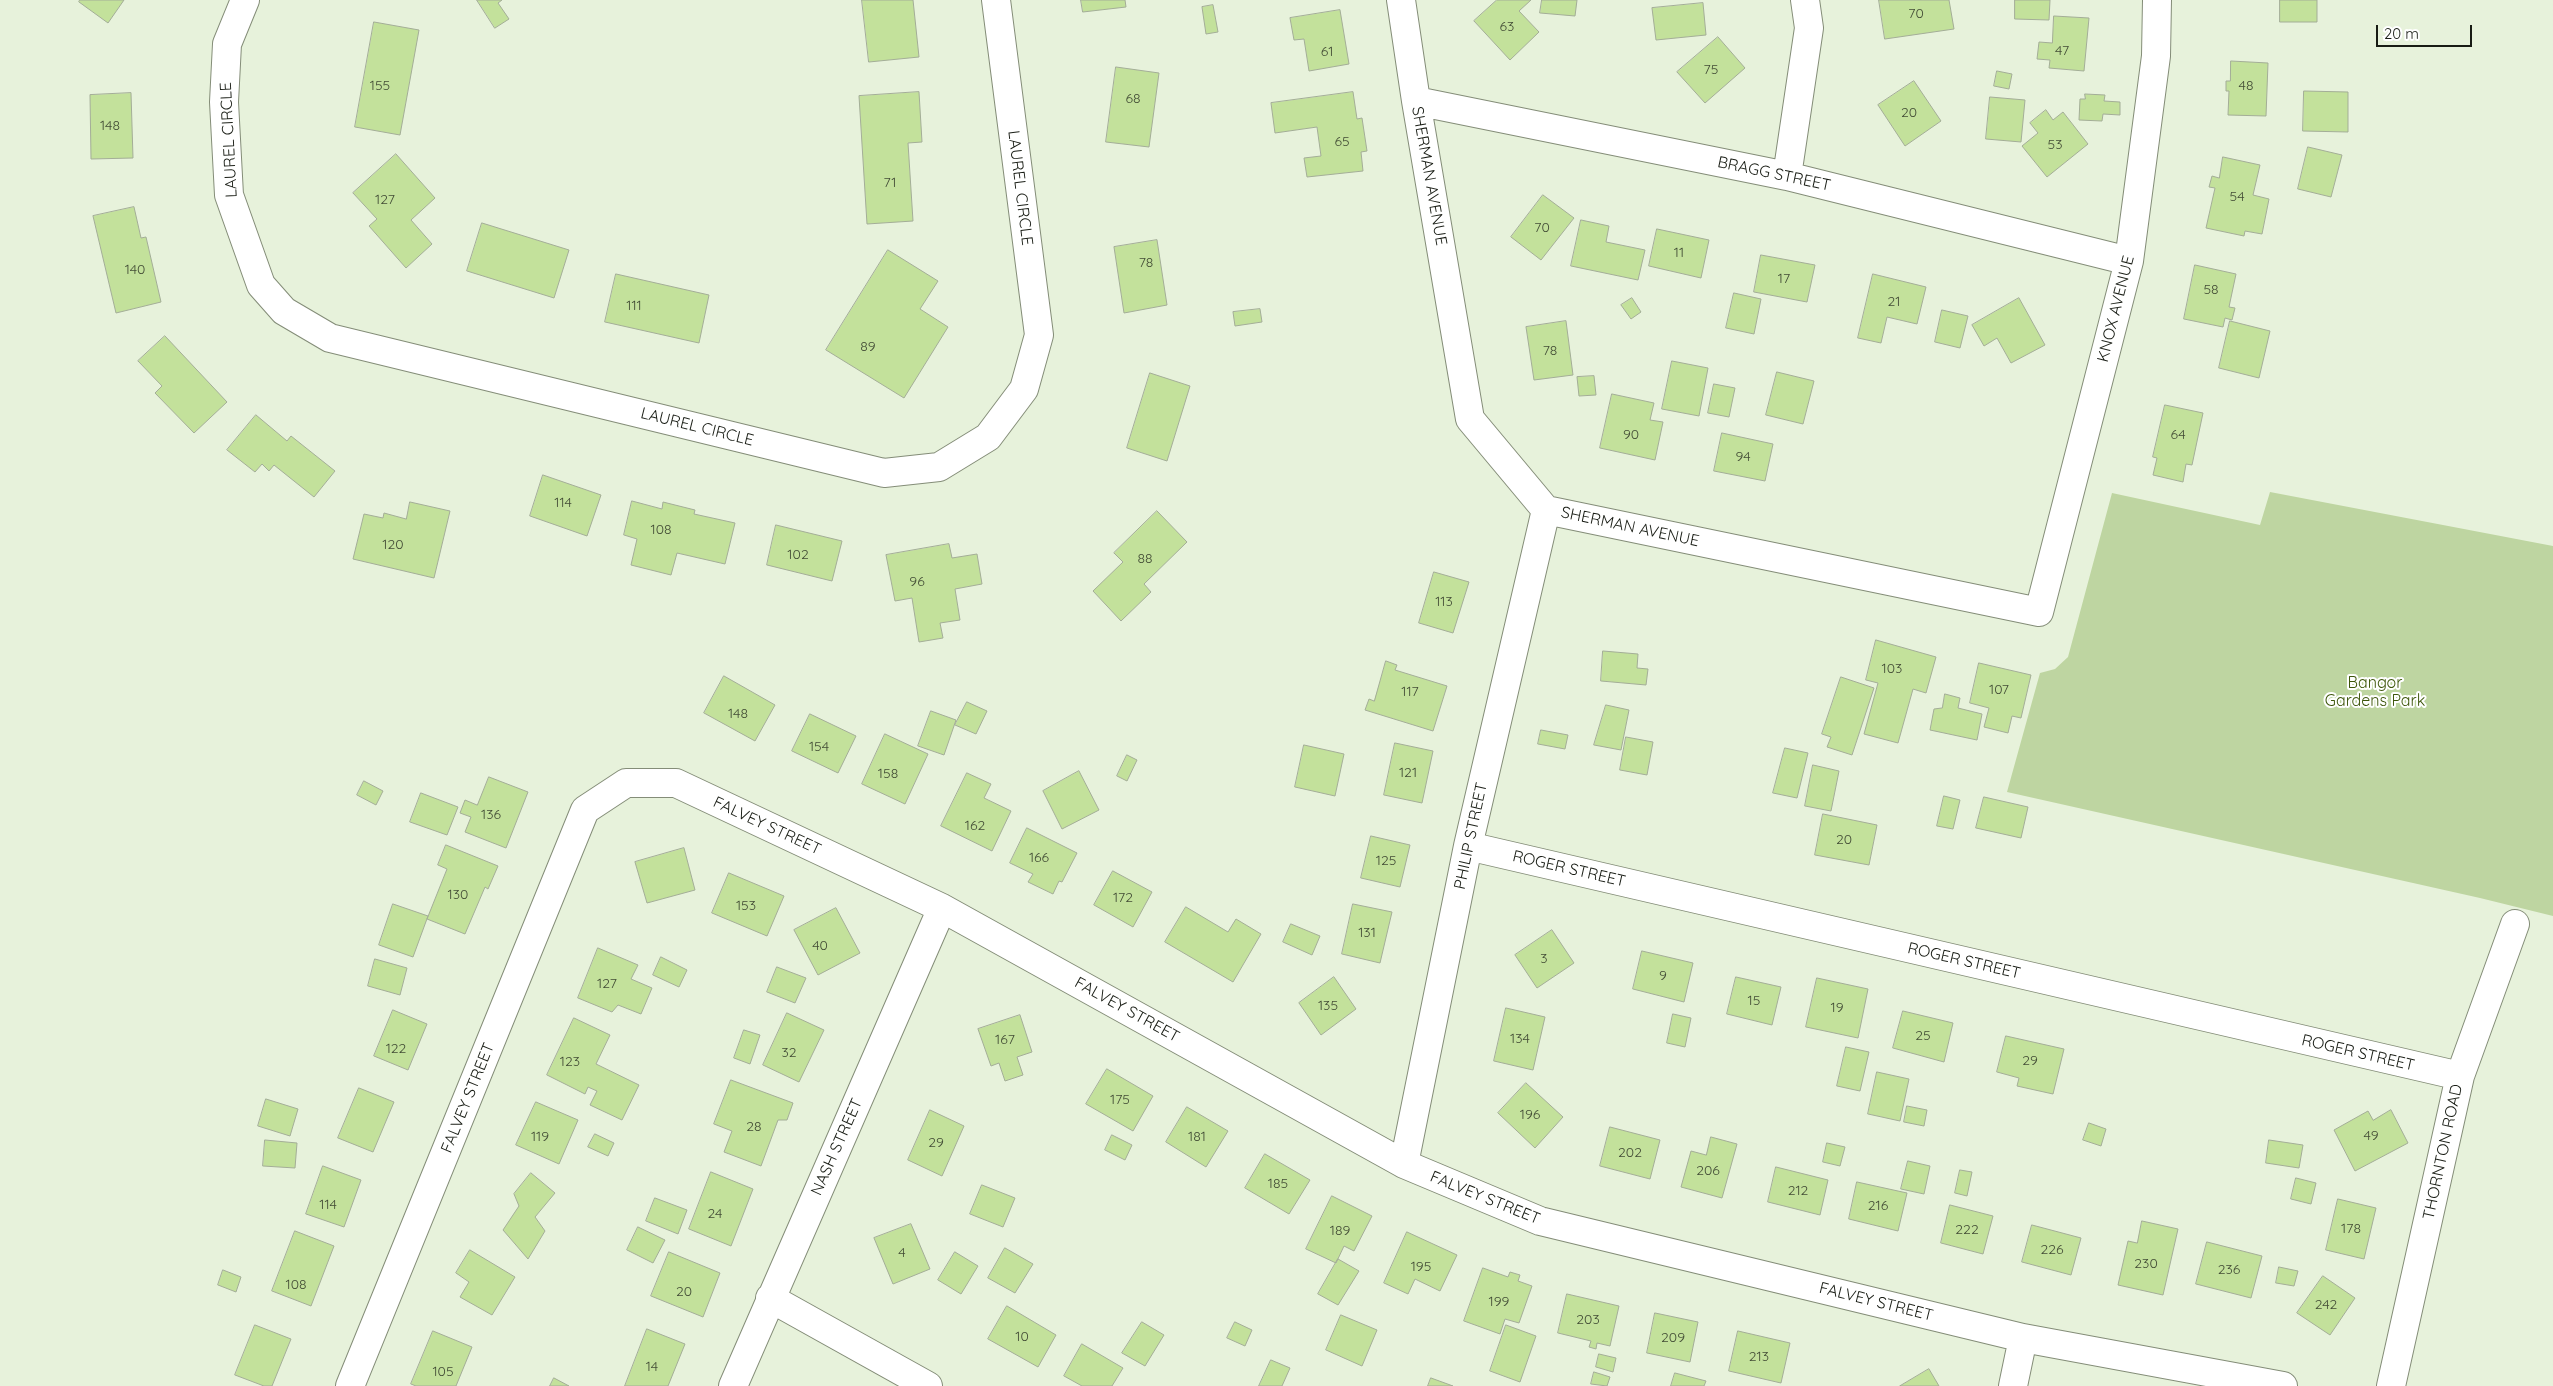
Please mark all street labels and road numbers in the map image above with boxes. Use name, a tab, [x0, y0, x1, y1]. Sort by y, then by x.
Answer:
street label: LAUREL CIRCLE	[216, 82, 242, 198]
street label: SHERMAN AVENUE	[1407, 105, 1451, 247]
street label: LAUREL CIRCLE	[1003, 129, 1037, 247]
street label: BRAGG STREET	[1716, 153, 1832, 195]
street label: KNOX AVENUE	[2093, 254, 2139, 364]
street label: LAUREL CIRCLE	[638, 404, 756, 450]
street label: SHERMAN AVENUE	[1559, 503, 1701, 551]
street label: PHILIP STREET	[1450, 781, 1492, 891]
street label: FALVEY STREET	[710, 793, 824, 859]
street label: ROGER STREET	[1511, 847, 1627, 891]
street label: ROGER STREET	[1906, 939, 2022, 983]
street label: FALVEY STREET	[1071, 973, 1183, 1047]
street label: ROGER STREET	[2300, 1031, 2416, 1075]
street label: FALVEY STREET	[437, 1040, 499, 1156]
street label: THORNTON ROAD	[2419, 1083, 2467, 1221]
street label: NASH STREET	[807, 1096, 867, 1198]
street label: FALVEY STREET	[1427, 1167, 1543, 1229]
street label: FALVEY STREET	[1817, 1279, 1935, 1325]

